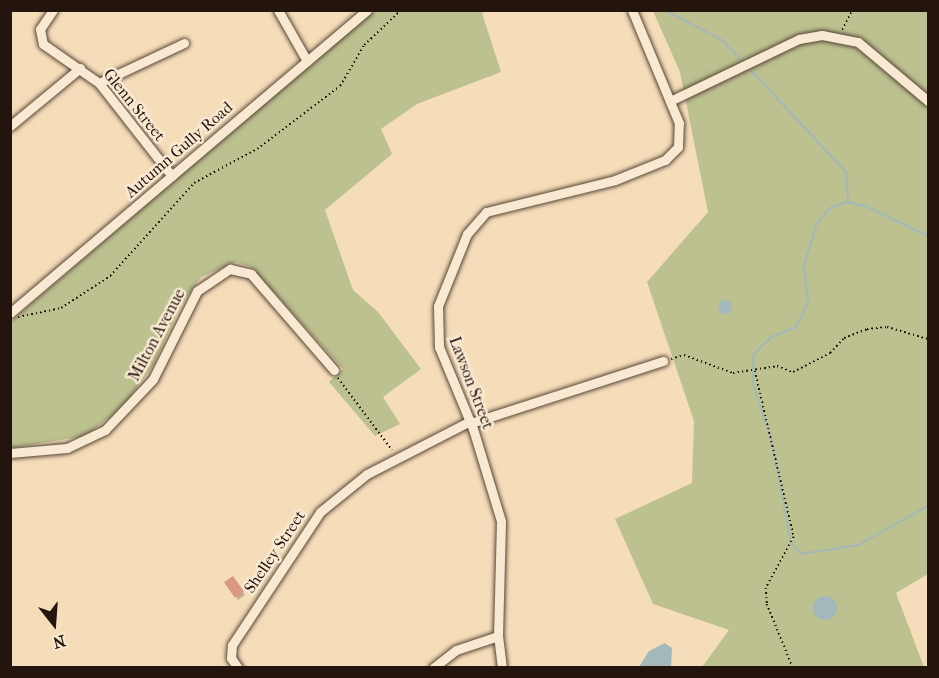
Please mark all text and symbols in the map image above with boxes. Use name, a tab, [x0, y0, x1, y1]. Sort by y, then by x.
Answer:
street label: Glenn Street	[99, 65, 169, 145]
street label: Autumn Gully Road	[121, 98, 237, 202]
street label: Milton Avenue	[125, 286, 189, 384]
street label: Lawson Street	[445, 334, 497, 432]
street label: Shelley Street	[240, 507, 310, 597]
north arrow	[24, 594, 84, 654]
text: N	[51, 631, 68, 653]

